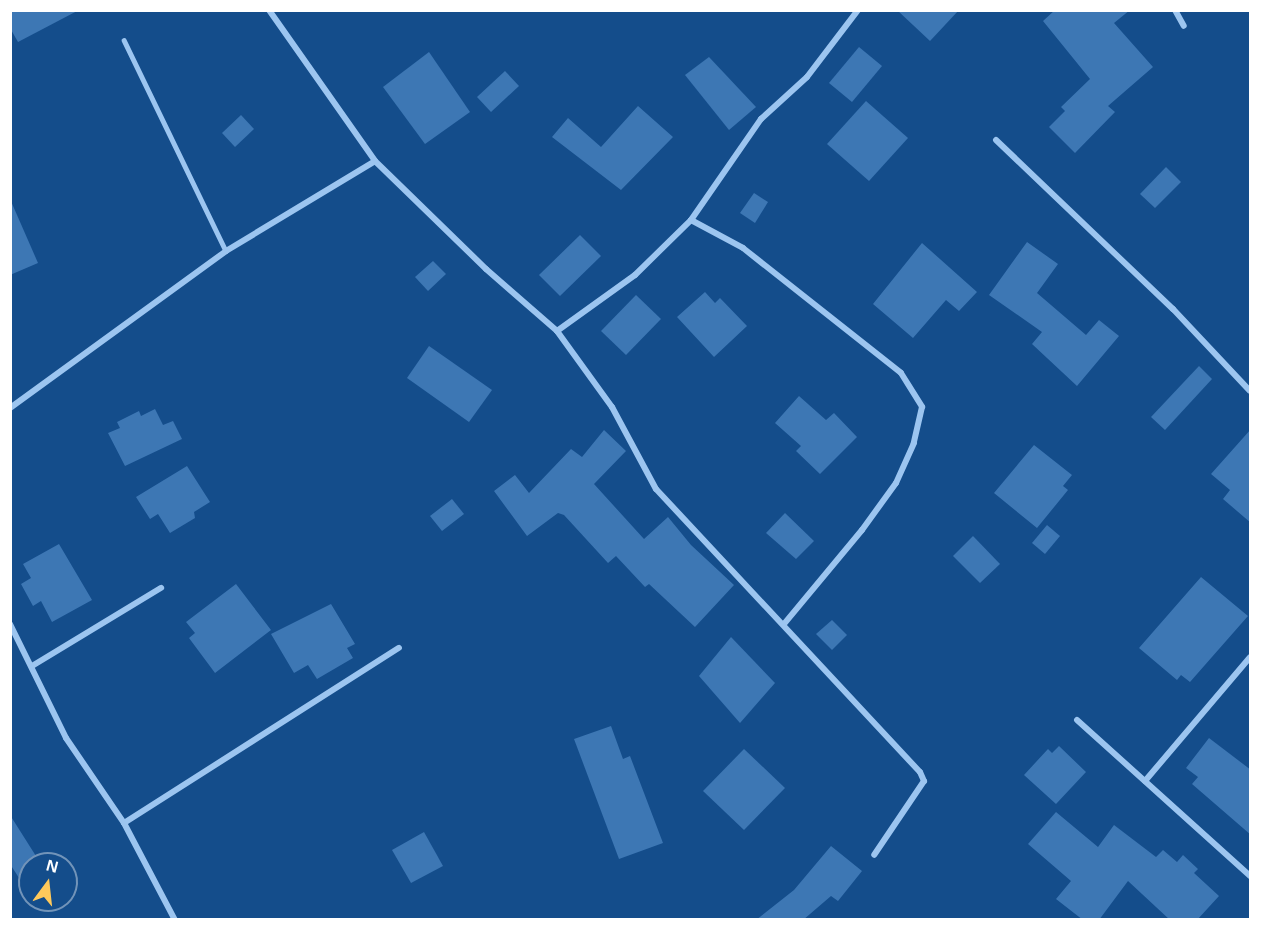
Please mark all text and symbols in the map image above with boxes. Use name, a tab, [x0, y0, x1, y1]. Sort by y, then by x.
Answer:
north arrow	[18, 852, 78, 912]
text: N	[44, 856, 60, 876]

